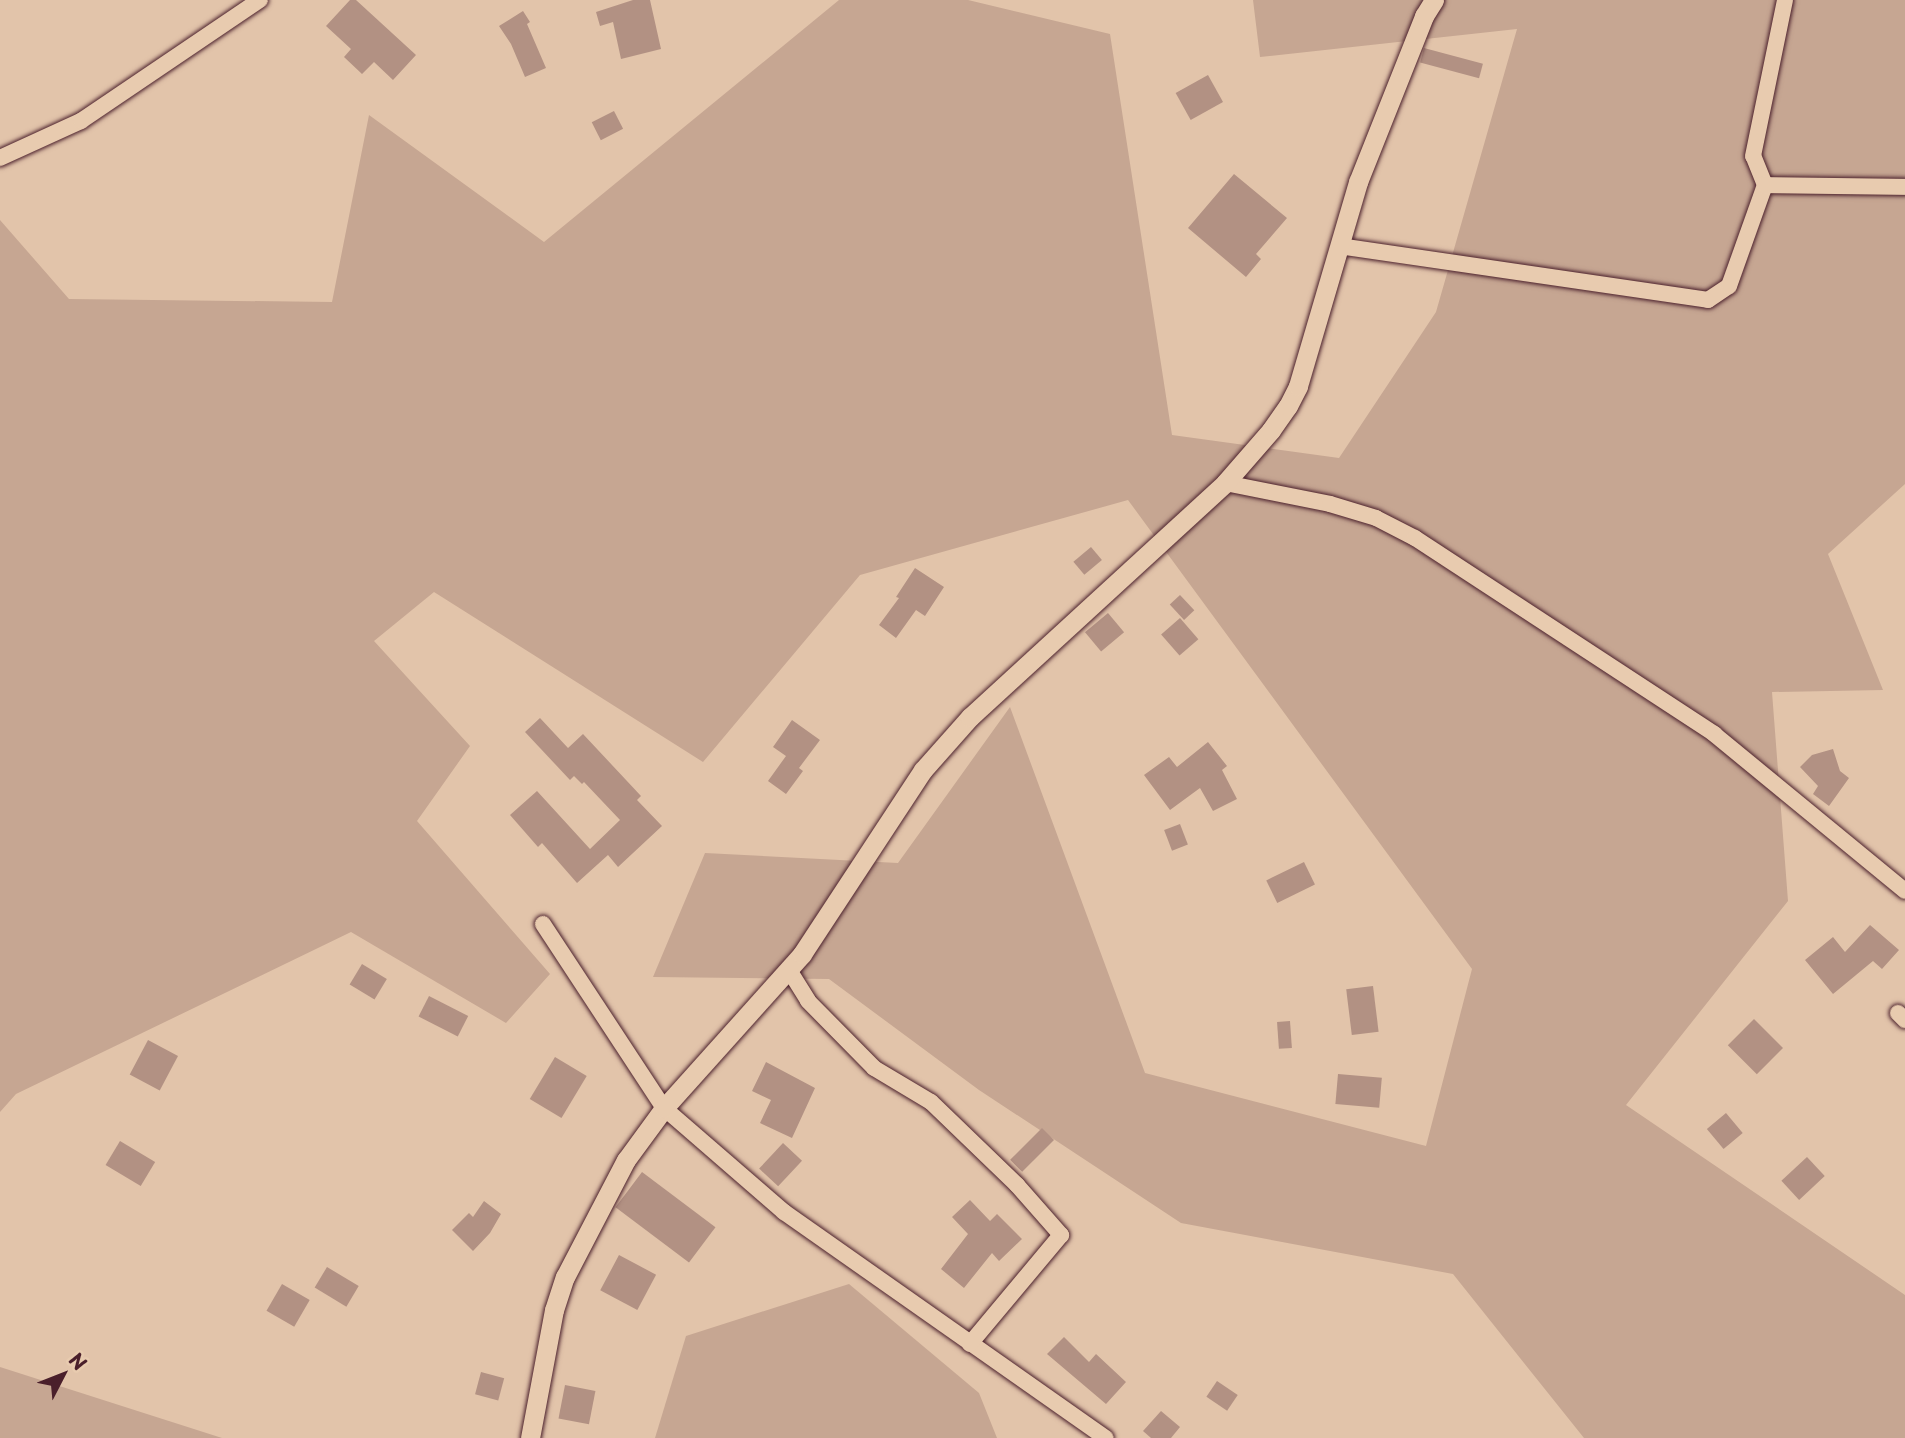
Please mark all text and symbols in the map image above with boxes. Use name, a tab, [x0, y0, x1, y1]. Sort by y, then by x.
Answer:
north arrow	[28, 1340, 98, 1410]
text: N	[63, 1346, 94, 1376]

